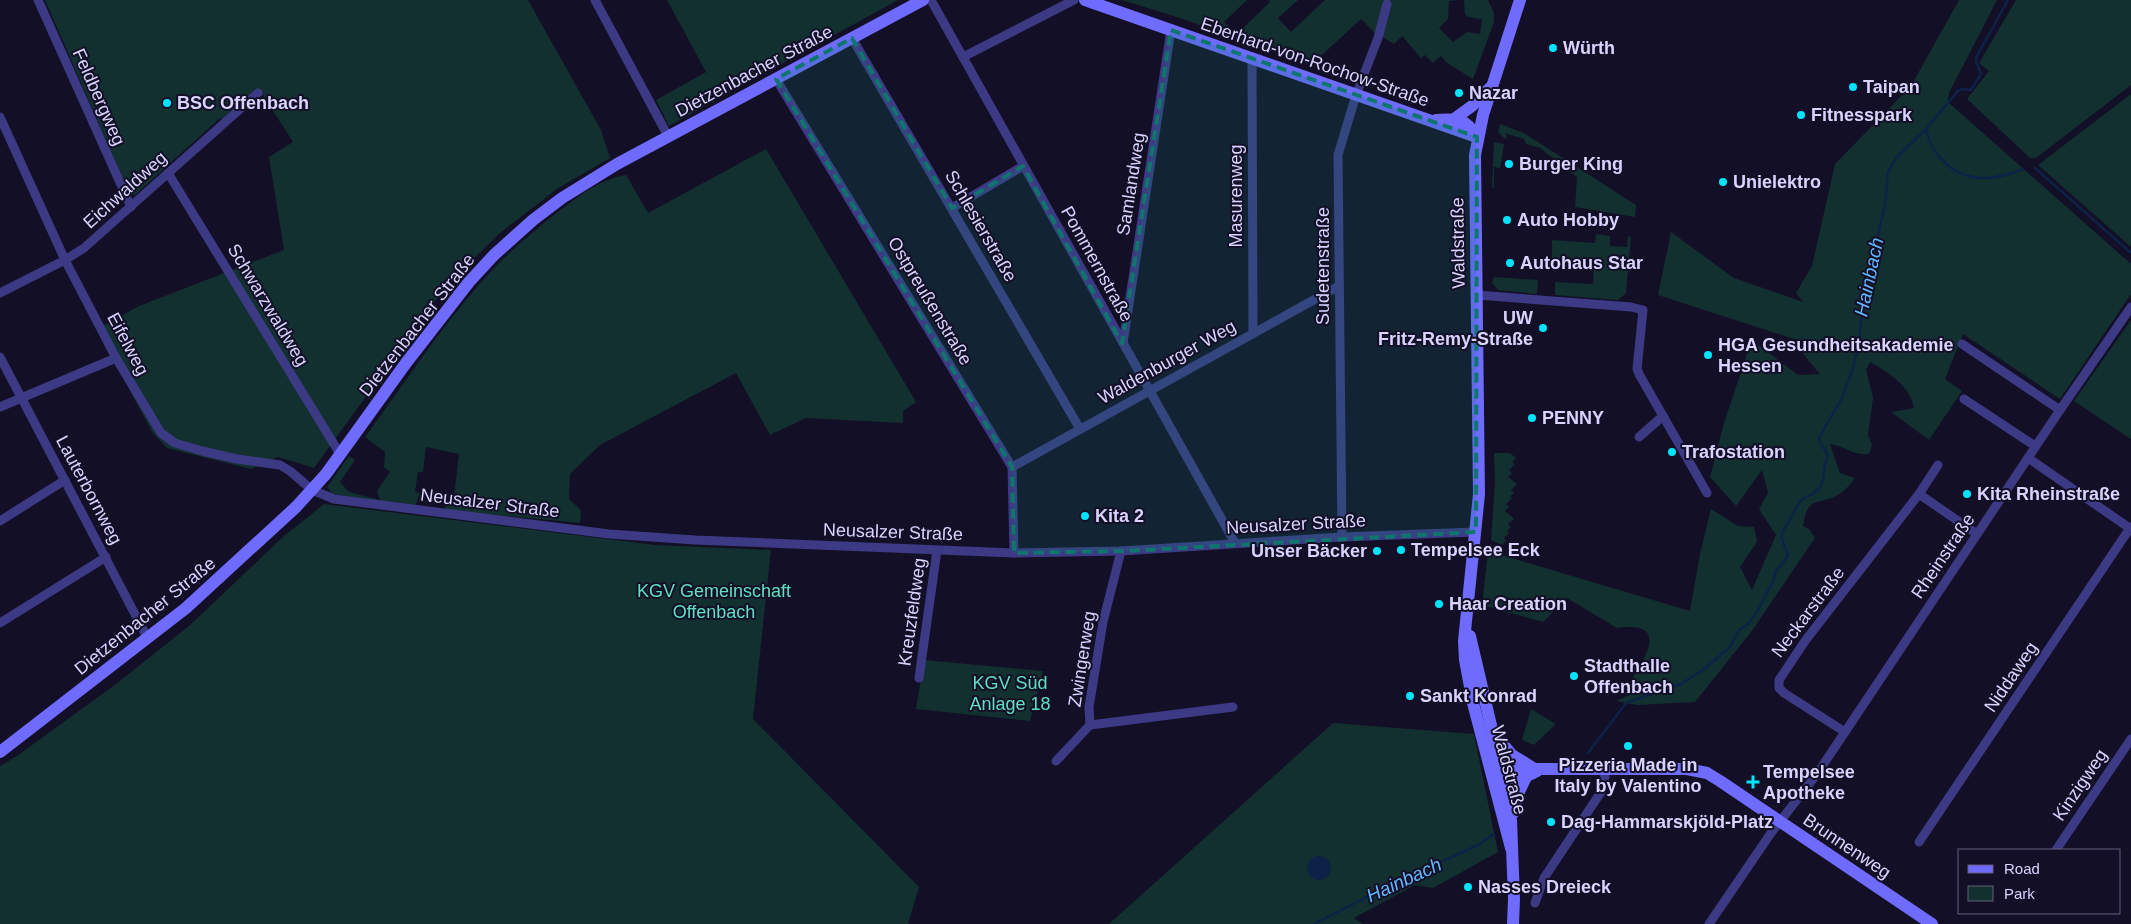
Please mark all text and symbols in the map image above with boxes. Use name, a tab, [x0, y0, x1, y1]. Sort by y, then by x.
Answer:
street label: Eberhard-von-Rochow-Straße	[1198, 13, 1432, 111]
street label: Dietzenbacher Straße	[672, 21, 836, 121]
place label: Würth	[1563, 38, 1615, 58]
marker: Würth	[1547, 42, 1559, 54]
street label: Feldbergweg	[69, 45, 129, 149]
place label: Taipan	[1863, 77, 1920, 97]
marker: Taipan	[1847, 81, 1859, 93]
place label: Nazar	[1469, 83, 1518, 103]
marker: Nazar	[1453, 87, 1465, 99]
place label: BSC Offenbach	[177, 93, 309, 113]
marker: BSC Offenbach	[161, 97, 173, 109]
place label: Fitnesspark	[1811, 105, 1913, 125]
marker: Fitnesspark	[1795, 109, 1807, 121]
street label: Samlandweg	[1113, 131, 1149, 237]
street label: Masurenweg	[1226, 144, 1246, 248]
street label: Eichwaldweg	[79, 147, 171, 233]
place label: Burger King	[1519, 154, 1623, 174]
marker: Burger King	[1503, 158, 1515, 170]
street label: Schlesierstraße	[941, 167, 1021, 285]
place label: Unielektro	[1733, 172, 1821, 192]
marker: Unielektro	[1717, 176, 1729, 188]
street label: Waldstraße	[1447, 197, 1469, 289]
street label: Pommernstraße	[1057, 203, 1137, 325]
street label: Sudetenstraße	[1313, 207, 1333, 325]
place label: Auto Hobby	[1517, 210, 1619, 230]
marker: Auto Hobby	[1501, 214, 1513, 226]
street label: Ostpreußenstraße	[884, 233, 976, 369]
water label: Hainbach	[1850, 236, 1888, 318]
street label: Schwarzwaldweg	[224, 240, 312, 370]
street label: Dietzenbacher Straße	[355, 250, 479, 400]
place label: Autohaus Star	[1520, 253, 1643, 273]
marker: Autohaus Star	[1504, 257, 1516, 269]
place label: UW Fritz-Remy-Straße	[1378, 308, 1533, 349]
street label: Eifelweg	[103, 309, 153, 379]
street label: Waldenburger Weg	[1095, 316, 1239, 408]
marker: UW Fritz-Remy-Straße	[1537, 322, 1549, 334]
place label: HGA Gesundheitsakademie Hessen	[1718, 335, 1953, 376]
marker: HGA Gesundheitsakademie Hessen	[1702, 349, 1714, 361]
place label: PENNY	[1542, 408, 1604, 428]
marker: PENNY	[1526, 412, 1538, 424]
street label: Lauterbornweg	[52, 432, 126, 548]
place label: Trafostation	[1682, 442, 1785, 462]
marker: Trafostation	[1666, 446, 1678, 458]
place label: Kita Rheinstraße	[1977, 484, 2120, 504]
street label: Neusalzer Straße	[419, 485, 561, 521]
marker: Kita Rheinstraße	[1961, 488, 1973, 500]
place label: Kita 2	[1095, 506, 1144, 526]
marker: Kita 2	[1079, 510, 1091, 522]
street label: Neusalzer Straße	[1226, 510, 1366, 538]
street label: Rheinstraße	[1907, 510, 1979, 602]
street label: Neusalzer Straße	[823, 520, 963, 544]
place label: Tempelsee Eck	[1411, 540, 1541, 560]
place label: Unser Bäcker	[1251, 541, 1367, 561]
marker: Tempelsee Eck	[1395, 544, 1407, 556]
marker: Unser Bäcker	[1371, 545, 1383, 557]
street label: Dietzenbacher Straße	[71, 553, 219, 679]
street label: Kreuzfeldweg	[895, 557, 929, 667]
street label: Neckarstraße	[1768, 563, 1848, 661]
park label: KGV Gemeinschaft Offenbach	[637, 581, 791, 622]
place label: Haar Creation	[1449, 594, 1567, 614]
marker: Haar Creation	[1433, 598, 1445, 610]
street label: Zwingerweg	[1065, 610, 1099, 708]
street label: Niddaweg	[1980, 638, 2042, 716]
place label: Stadthalle Offenbach	[1584, 656, 1673, 697]
marker: Stadthalle Offenbach	[1568, 670, 1580, 682]
park label: KGV Süd Anlage 18	[969, 673, 1051, 714]
place label: Sankt Konrad	[1420, 686, 1537, 706]
marker: Sankt Konrad	[1404, 690, 1416, 702]
street label: Waldstraße	[1488, 723, 1530, 817]
marker: Pizzeria Made in Italy by Valentino	[1622, 740, 1634, 752]
street label: Kinzigweg	[2049, 745, 2111, 825]
place label: Pizzeria Made in Italy by Valentino	[1554, 755, 1702, 796]
place label: Tempelsee Apotheke	[1763, 762, 1855, 803]
marker: Tempelsee Apotheke	[1747, 776, 1759, 788]
street label: Brunnenweg	[1800, 809, 1894, 883]
place label: Dag-Hammarskjöld-Platz	[1561, 812, 1773, 832]
marker: Dag-Hammarskjöld-Platz	[1545, 816, 1557, 828]
legend	[1958, 849, 2121, 914]
water label: Hainbach	[1363, 854, 1445, 906]
text: Road	[2004, 860, 2040, 877]
place label: Nasses Dreieck	[1478, 877, 1612, 897]
marker: Nasses Dreieck	[1462, 881, 1474, 893]
text: Park	[2004, 885, 2035, 902]

